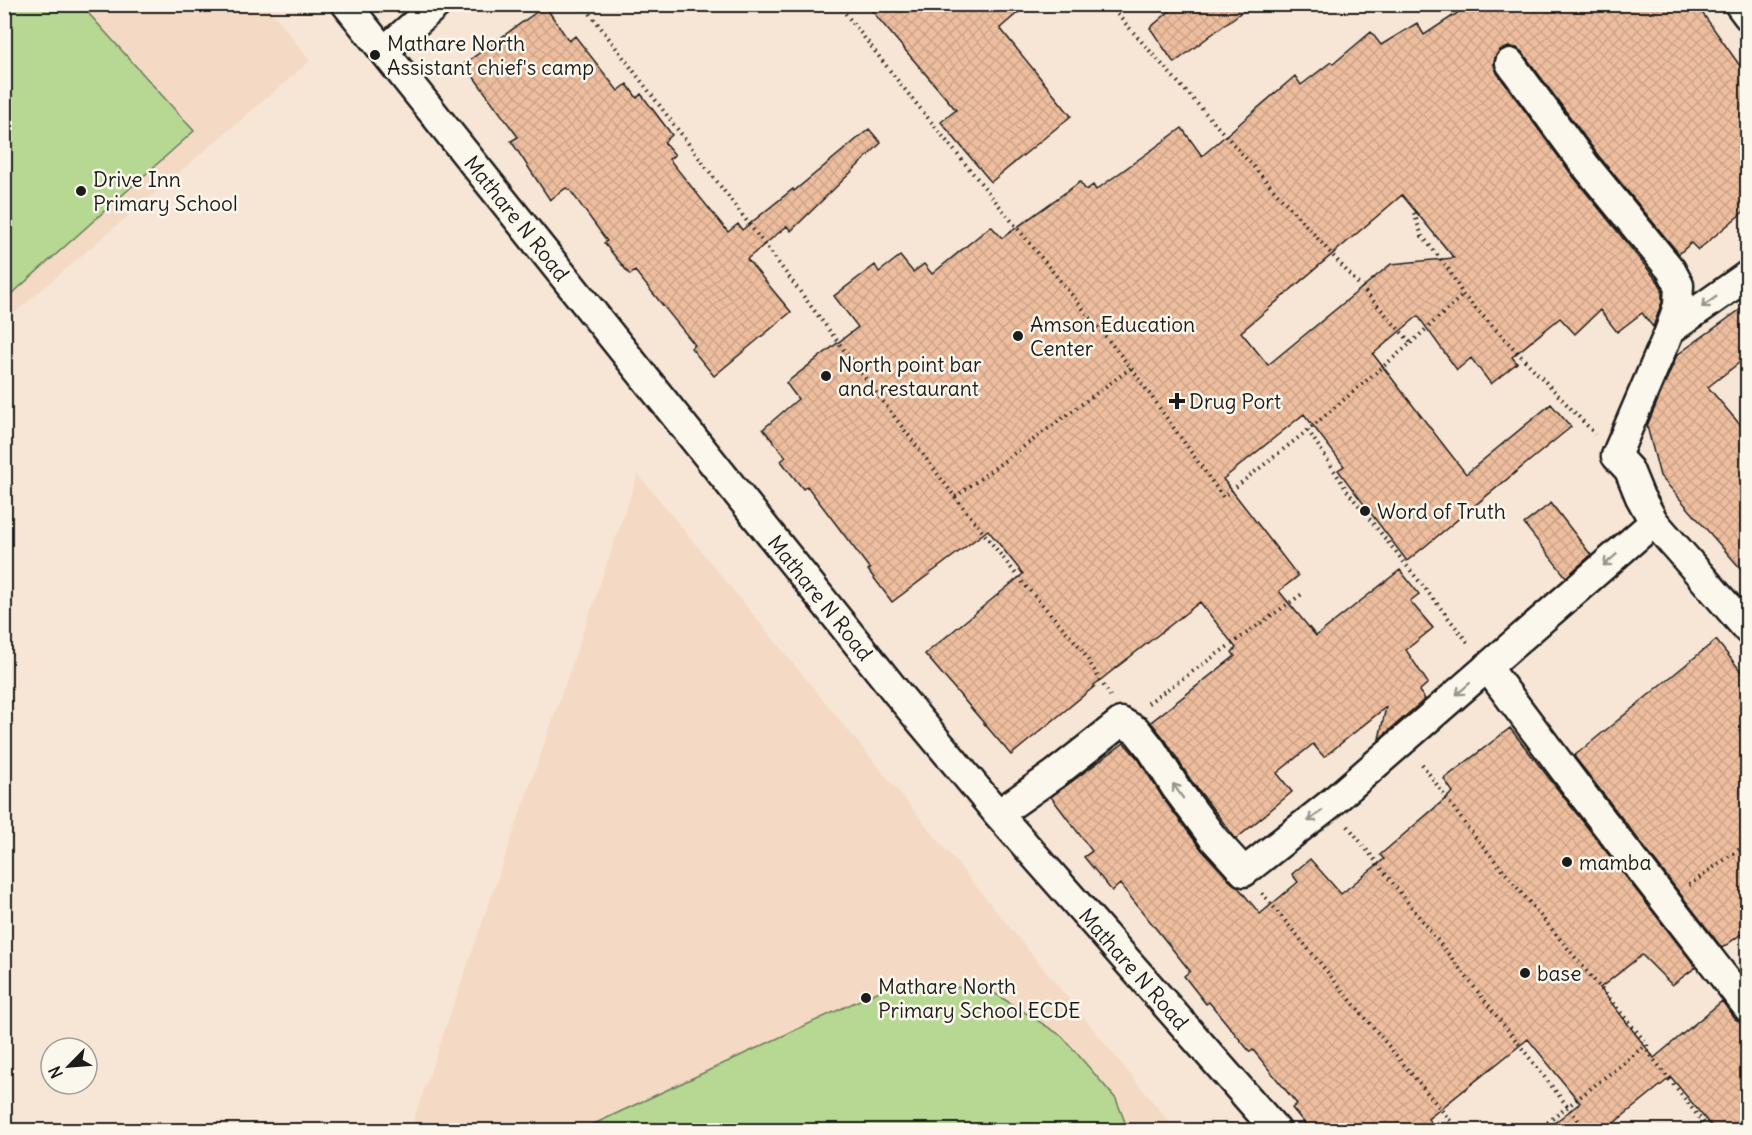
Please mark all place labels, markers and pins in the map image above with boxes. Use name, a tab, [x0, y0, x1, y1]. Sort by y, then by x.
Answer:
place label: Mathare North Assistant chief's camp	[387, 30, 594, 81]
marker: Mathare North Assistant chief's camp	[368, 48, 382, 62]
place label: Drive Inn Primary School	[93, 166, 238, 217]
marker: Drive Inn Primary School	[74, 184, 88, 198]
place label: Amson Education Center	[1030, 311, 1195, 362]
marker: Amson Education Center	[1011, 329, 1025, 343]
place label: North point bar and restaurant	[838, 351, 982, 402]
marker: North point bar and restaurant	[819, 369, 833, 383]
place label: Drug Port	[1189, 388, 1281, 415]
marker: Drug Port	[1170, 394, 1184, 408]
place label: Word of Truth	[1377, 498, 1506, 525]
marker: Word of Truth	[1358, 504, 1372, 518]
place label: mamba	[1579, 849, 1651, 876]
marker: mamba	[1560, 855, 1574, 869]
place label: base	[1537, 960, 1581, 987]
marker: base	[1518, 966, 1532, 980]
place label: Mathare North Primary School ECDE	[878, 973, 1081, 1024]
marker: Mathare North Primary School ECDE	[859, 991, 873, 1005]

